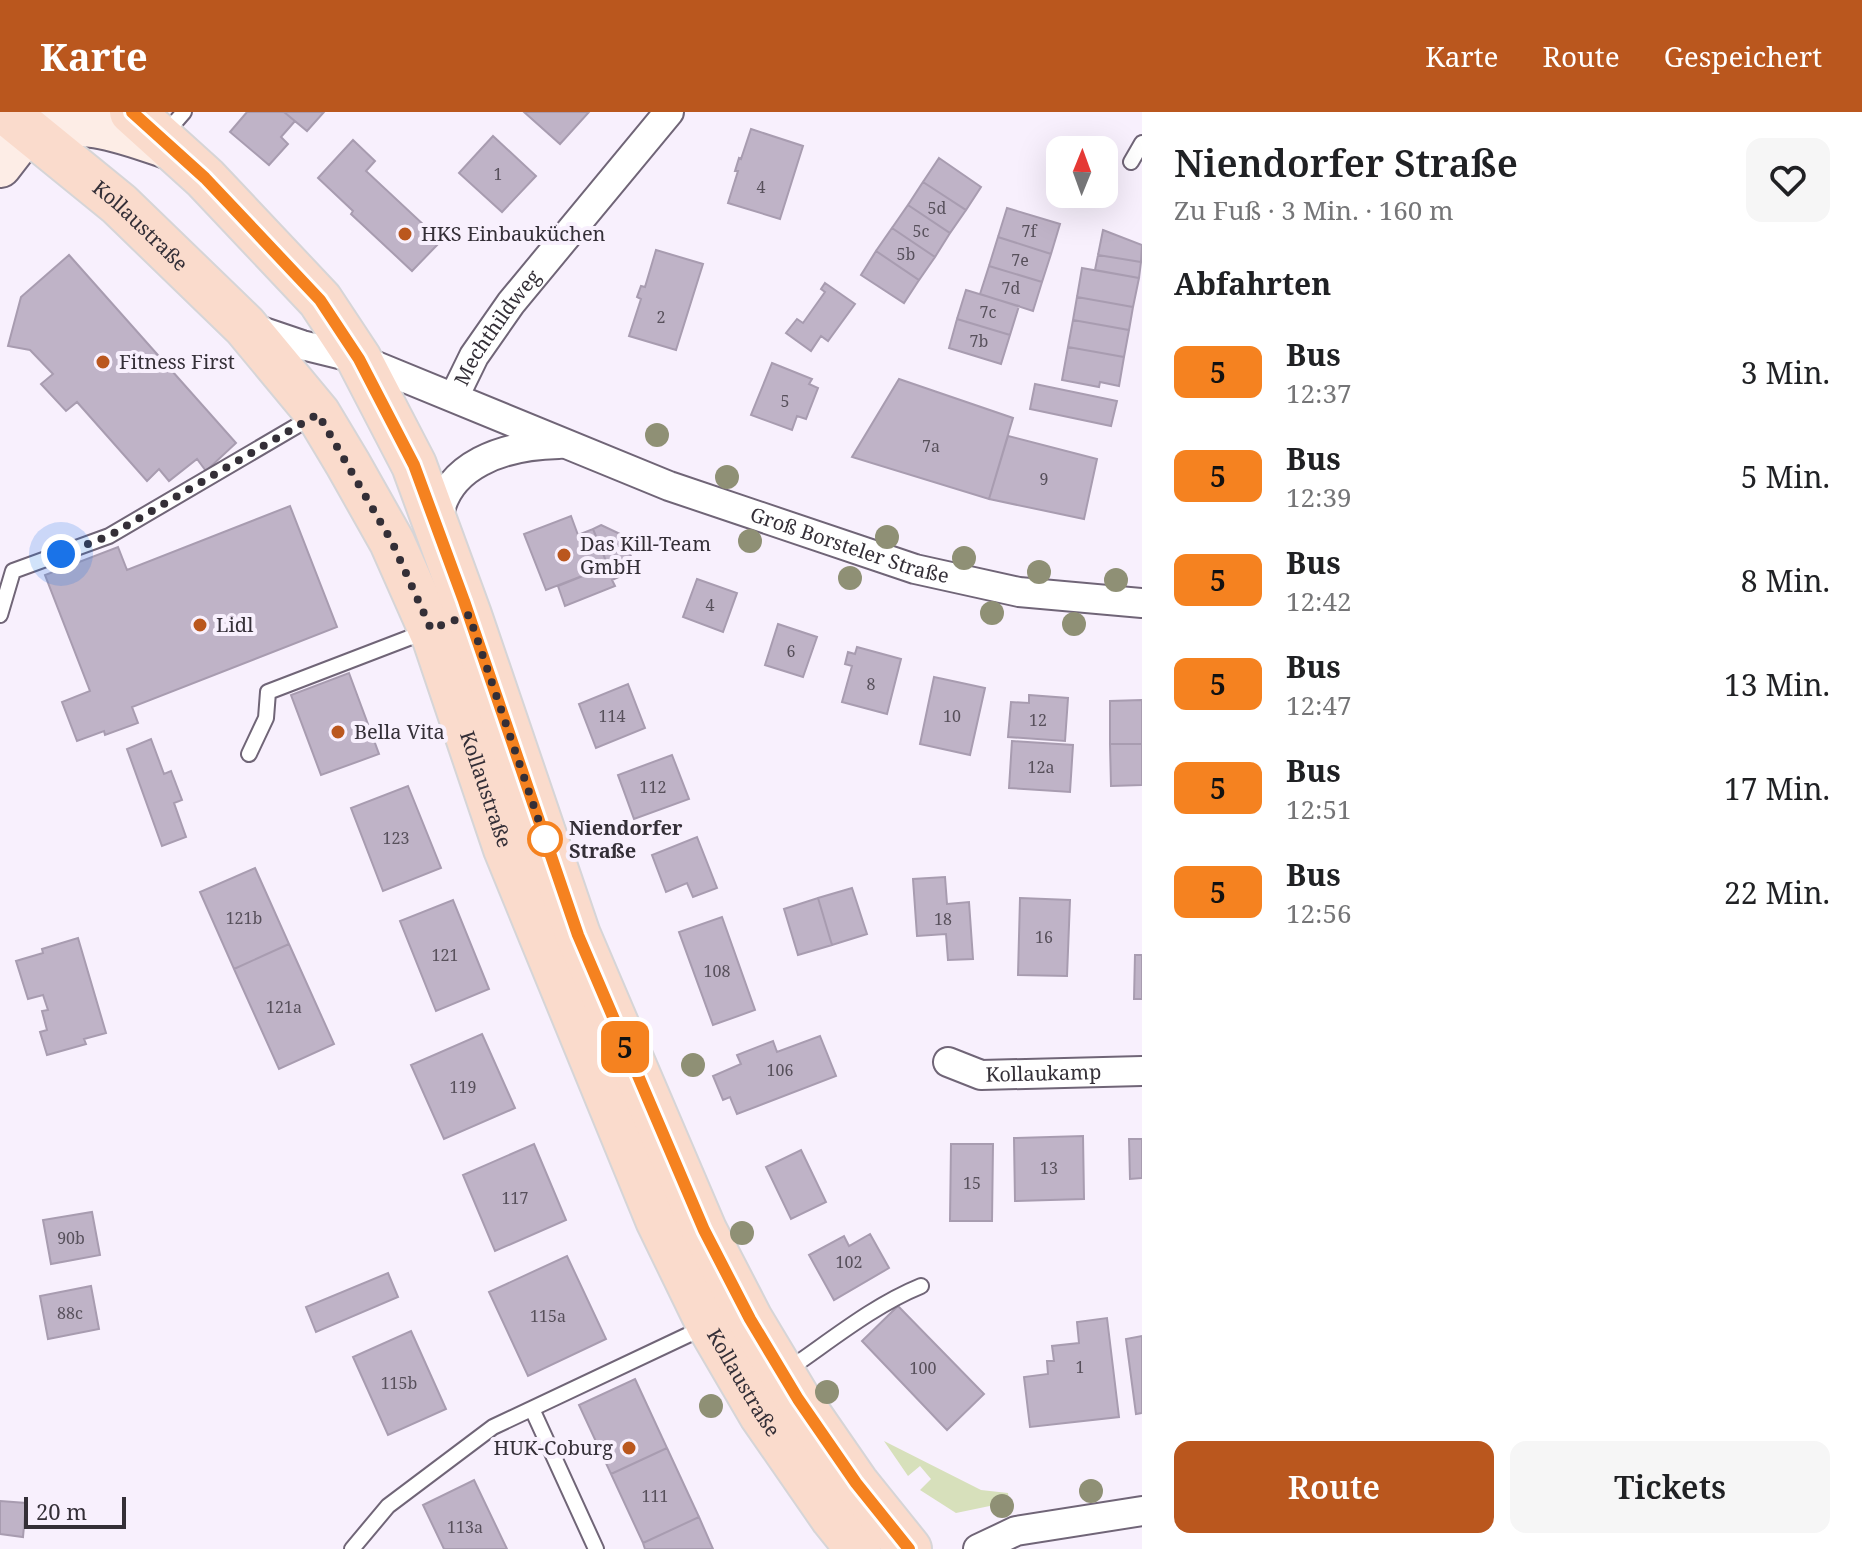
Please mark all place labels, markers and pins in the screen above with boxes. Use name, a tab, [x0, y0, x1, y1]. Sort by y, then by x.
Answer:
place label: HKS Einbauküchen	[421, 220, 606, 247]
marker: HKS Einbauküchen	[396, 225, 414, 243]
place label: Fitness First	[119, 348, 235, 375]
marker: Fitness First	[94, 353, 112, 371]
place label: Das Kill-Team GmbH	[580, 530, 711, 580]
marker: Das Kill-Team GmbH	[555, 546, 573, 564]
place label: Lidl	[216, 611, 253, 638]
marker: Lidl	[191, 616, 209, 634]
place label: Bella Vita	[354, 718, 445, 745]
marker: Bella Vita	[329, 723, 347, 741]
place label: Niendorfer Straße	[569, 814, 683, 864]
marker: Niendorfer Straße	[528, 822, 562, 856]
place label: HUK-Coburg	[494, 1434, 613, 1461]
marker: HUK-Coburg	[620, 1439, 638, 1457]

